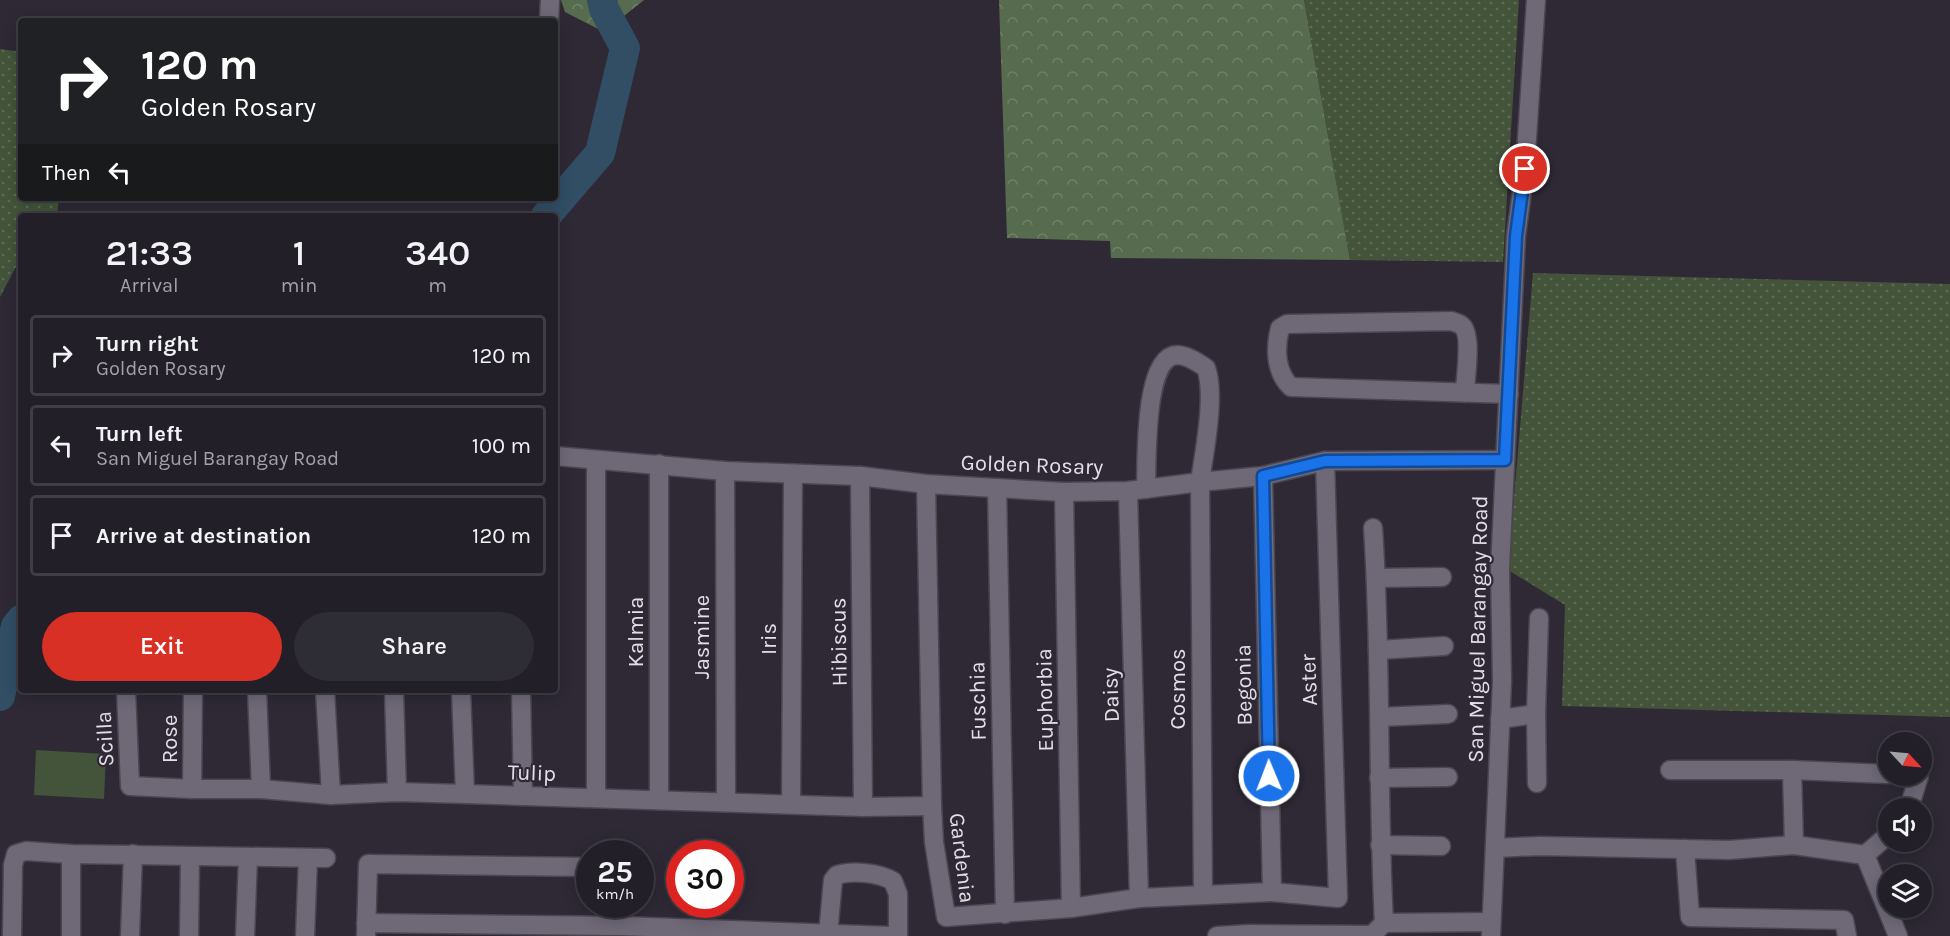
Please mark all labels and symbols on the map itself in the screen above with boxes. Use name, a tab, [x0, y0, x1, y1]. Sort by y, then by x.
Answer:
pin	[1499, 143, 1550, 194]
street label: Golden Rosary	[960, 450, 1104, 480]
street label: San Miguel Barangay Road	[1463, 495, 1493, 763]
street label: Jasmine	[689, 595, 715, 679]
street label: Kalmia	[623, 597, 649, 667]
street label: Hibiscus	[825, 597, 853, 687]
street label: Iris	[756, 623, 782, 655]
street label: Begonia	[1230, 644, 1258, 726]
street label: Euphorbia	[1031, 648, 1059, 752]
street label: Cosmos	[1165, 648, 1191, 730]
street label: Aster	[1295, 654, 1323, 706]
street label: Fuschia	[964, 661, 992, 741]
street label: Daisy	[1097, 667, 1125, 723]
street label: Scilla	[91, 710, 119, 767]
street label: Rose	[157, 715, 183, 763]
north arrow	[1878, 732, 1932, 786]
position arrow	[1237, 744, 1301, 808]
street label: Tulip	[507, 759, 557, 787]
street label: Gardenia	[944, 812, 980, 905]
speed limit sign: 30	[666, 840, 744, 918]

